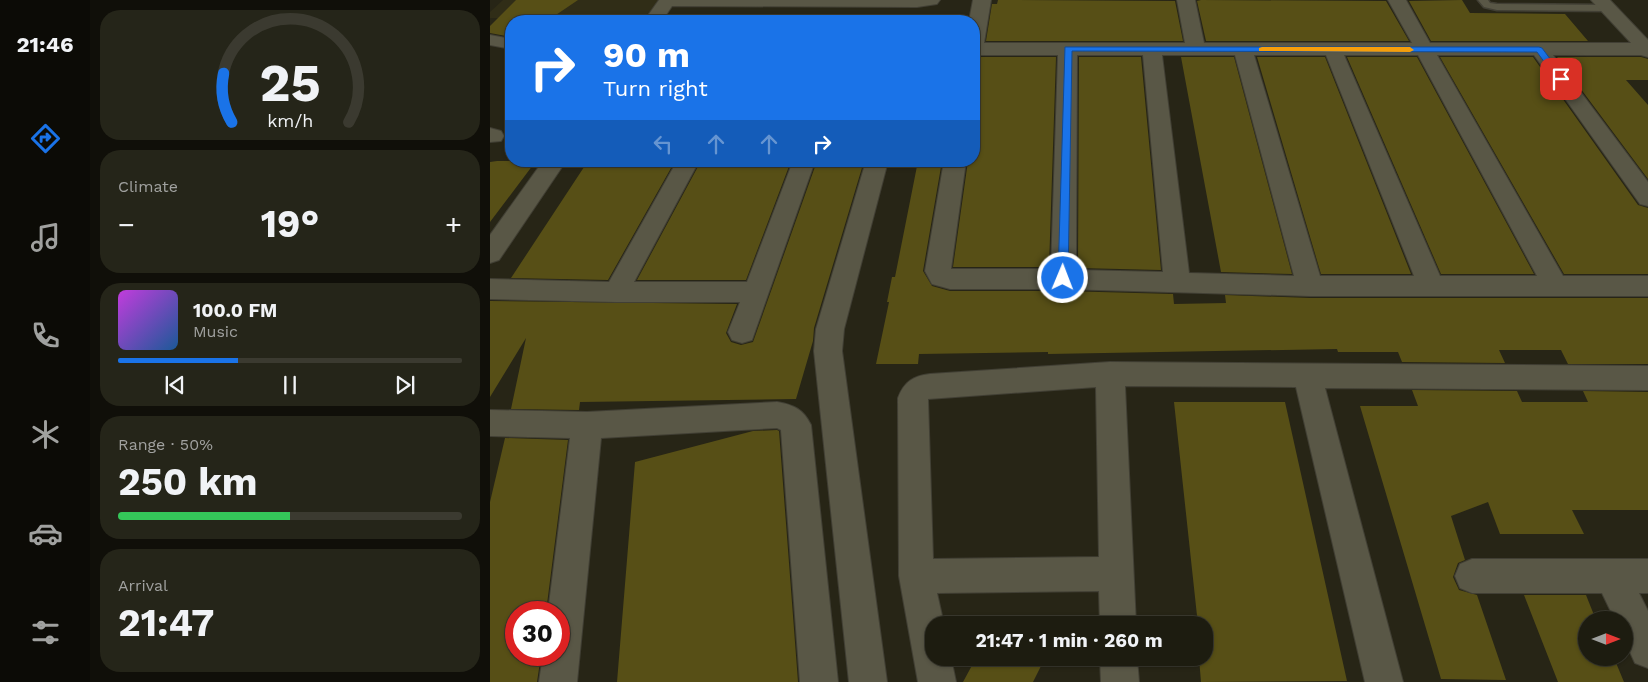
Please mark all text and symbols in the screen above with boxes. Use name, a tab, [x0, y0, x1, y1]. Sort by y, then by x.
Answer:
text: 21:46	[16, 32, 74, 57]
text: 90 m	[603, 34, 690, 76]
icon: right	[520, 35, 585, 100]
text: 25	[259, 53, 321, 114]
pin	[1540, 58, 1582, 100]
icon: arrive	[1547, 65, 1575, 93]
text: Turn right	[603, 76, 708, 101]
text: km/h	[267, 110, 313, 131]
icon: directions	[28, 121, 63, 156]
icon: left	[649, 130, 677, 158]
icon: ahead	[702, 130, 730, 158]
icon: ahead	[755, 130, 783, 158]
icon: right	[808, 130, 836, 158]
text: Climate	[118, 177, 178, 196]
text: 19°	[261, 202, 319, 246]
text: −	[118, 208, 135, 241]
text: +	[445, 208, 462, 241]
icon: music	[28, 220, 63, 255]
position arrow	[1036, 251, 1088, 303]
text: 100.0 FM	[193, 299, 277, 322]
icon: phone	[28, 318, 63, 353]
text: Music	[193, 322, 238, 341]
icon: previous	[161, 371, 189, 399]
icon: pause	[276, 371, 304, 399]
icon: next	[391, 371, 419, 399]
icon: climate	[28, 417, 63, 452]
text: Range · 50%	[118, 435, 213, 454]
text: 250 km	[118, 460, 258, 504]
icon: car	[28, 516, 63, 551]
text: Arrival	[118, 576, 168, 595]
text: 21:47	[118, 601, 214, 645]
speed limit sign: 30	[505, 601, 570, 666]
north arrow	[1578, 611, 1632, 666]
map controls	[1578, 611, 1633, 666]
icon: filters	[28, 615, 63, 650]
text: 21:47 · 1 min · 260 m	[975, 629, 1163, 652]

